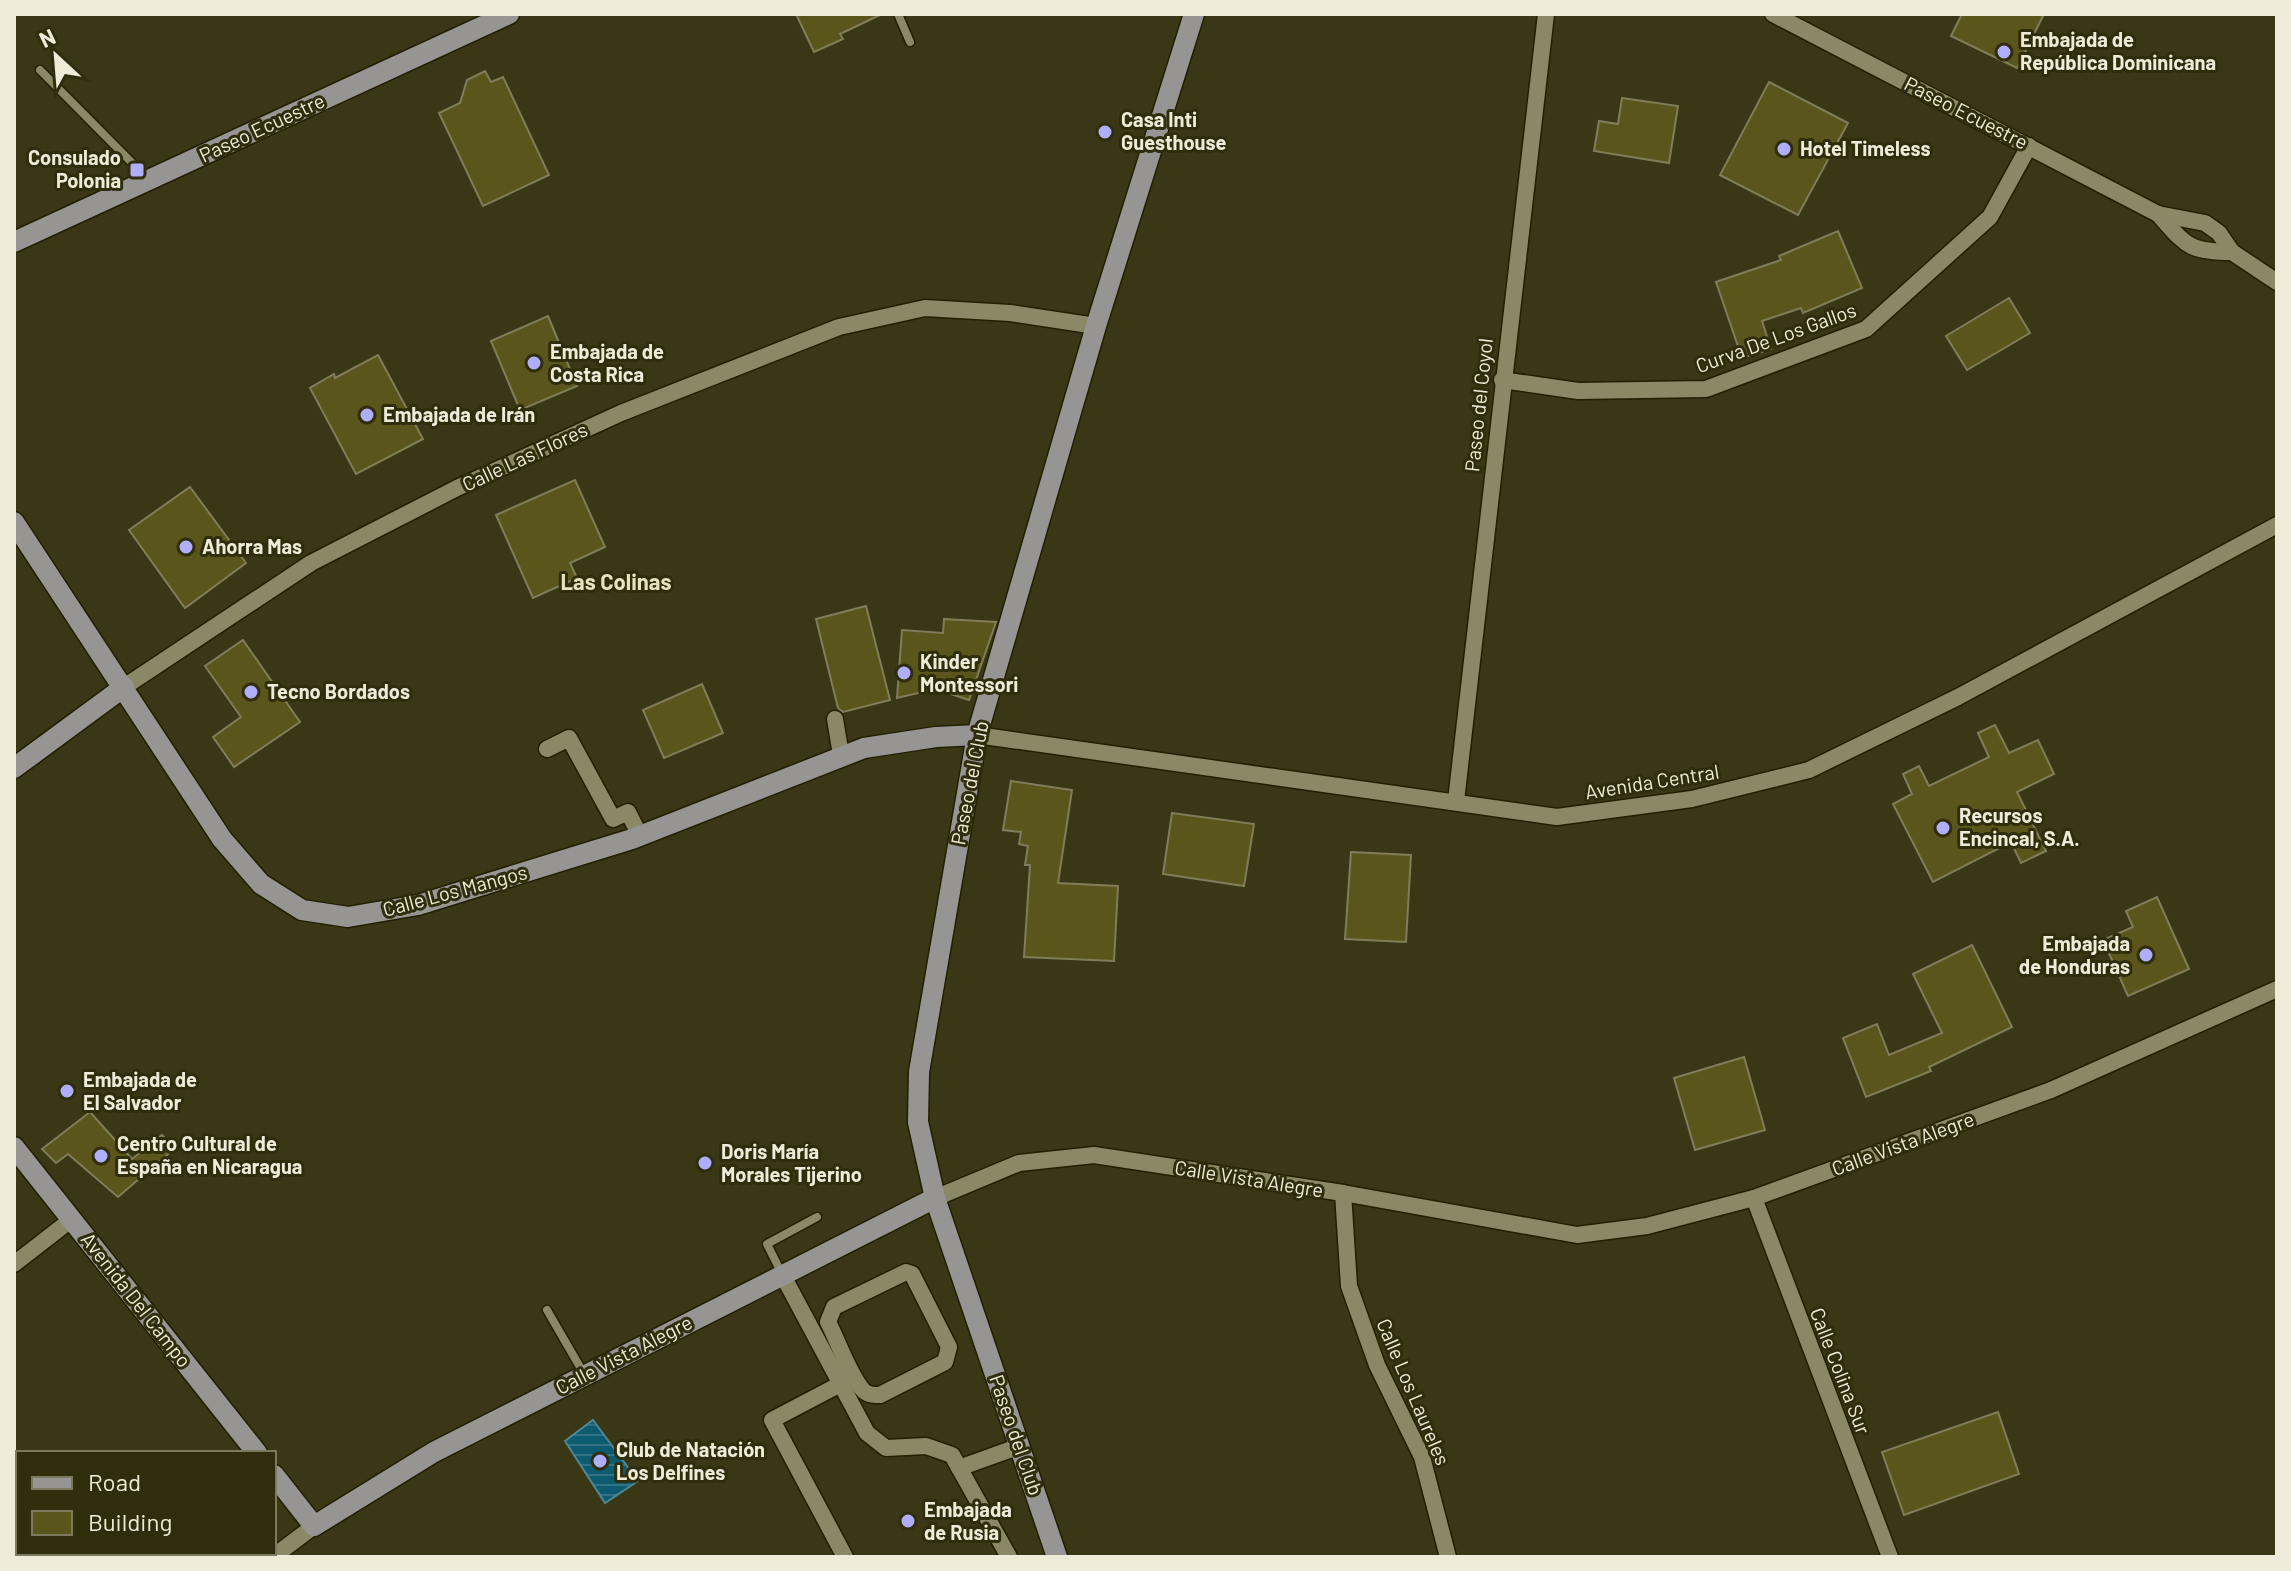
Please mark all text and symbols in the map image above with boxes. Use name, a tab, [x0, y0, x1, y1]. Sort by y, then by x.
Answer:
north arrow	[16, 16, 96, 96]
text: N	[35, 22, 59, 52]
place label: Embajada de República Dominicana	[2020, 27, 2216, 74]
marker: Embajada de República Dominicana	[1995, 43, 2013, 61]
street label: Paseo Ecuestre	[1901, 71, 2032, 154]
street label: Paseo Ecuestre	[195, 88, 328, 167]
place label: Casa Inti Guesthouse	[1121, 107, 1226, 154]
marker: Casa Inti Guesthouse	[1096, 123, 1114, 141]
place label: Hotel Timeless	[1800, 136, 1931, 160]
marker: Hotel Timeless	[1775, 140, 1793, 158]
place label: Consulado Polonia	[28, 145, 121, 192]
marker: Consulado Polonia	[128, 161, 146, 179]
street label: Curva De Los Gallos	[1692, 297, 1859, 377]
street label: Paseo del Coyol	[1459, 337, 1497, 473]
place label: Embajada de Costa Rica	[550, 339, 664, 386]
marker: Embajada de Costa Rica	[525, 354, 543, 372]
place label: Embajada de Irán	[383, 402, 535, 426]
marker: Embajada de Irán	[358, 406, 376, 424]
street label: Calle Las Flores	[458, 417, 591, 496]
place label: Ahorra Mas	[202, 534, 302, 558]
marker: Ahorra Mas	[177, 538, 195, 556]
district label: Las Colinas	[561, 568, 671, 594]
place label: Kinder Montessori	[920, 649, 1018, 696]
marker: Kinder Montessori	[895, 664, 913, 682]
place label: Tecno Bordados	[267, 679, 410, 703]
marker: Tecno Bordados	[242, 683, 260, 701]
street label: Paseo del Club	[945, 719, 993, 847]
street label: Avenida Central	[1583, 759, 1721, 803]
place label: Recursos Encincal, S.A.	[1959, 803, 2080, 850]
marker: Recursos Encincal, S.A.	[1934, 819, 1952, 837]
street label: Calle Los Mangos	[380, 859, 530, 921]
place label: Embajada de Honduras	[2019, 931, 2130, 978]
marker: Embajada de Honduras	[2137, 946, 2155, 964]
place label: Embajada de El Salvador	[83, 1067, 197, 1114]
marker: Embajada de El Salvador	[58, 1082, 76, 1100]
street label: Calle Vista Alegre	[1828, 1106, 1977, 1180]
place label: Centro Cultural de España en Nicaragua	[117, 1131, 302, 1178]
place label: Doris María Morales Tijerino	[721, 1139, 862, 1186]
marker: Centro Cultural de España en Nicaragua	[92, 1147, 110, 1165]
marker: Doris María Morales Tijerino	[696, 1154, 714, 1172]
street label: Calle Vista Alegre	[1173, 1154, 1325, 1202]
street label: Avenida Del Campo	[77, 1227, 197, 1372]
street label: Calle Colina Sur	[1806, 1304, 1876, 1437]
street label: Calle Vista Alegre	[551, 1309, 696, 1399]
street label: Calle Los Laureles	[1372, 1315, 1456, 1468]
street label: Paseo del Club	[985, 1371, 1049, 1498]
place label: Club de Natación Los Delfines	[616, 1437, 765, 1484]
legend	[16, 1451, 276, 1555]
marker: Club de Natación Los Delfines	[591, 1452, 609, 1470]
text: Road	[88, 1467, 141, 1496]
place label: Embajada de Rusia	[924, 1497, 1012, 1544]
text: Building	[88, 1507, 172, 1536]
marker: Embajada de Rusia	[899, 1512, 917, 1530]

